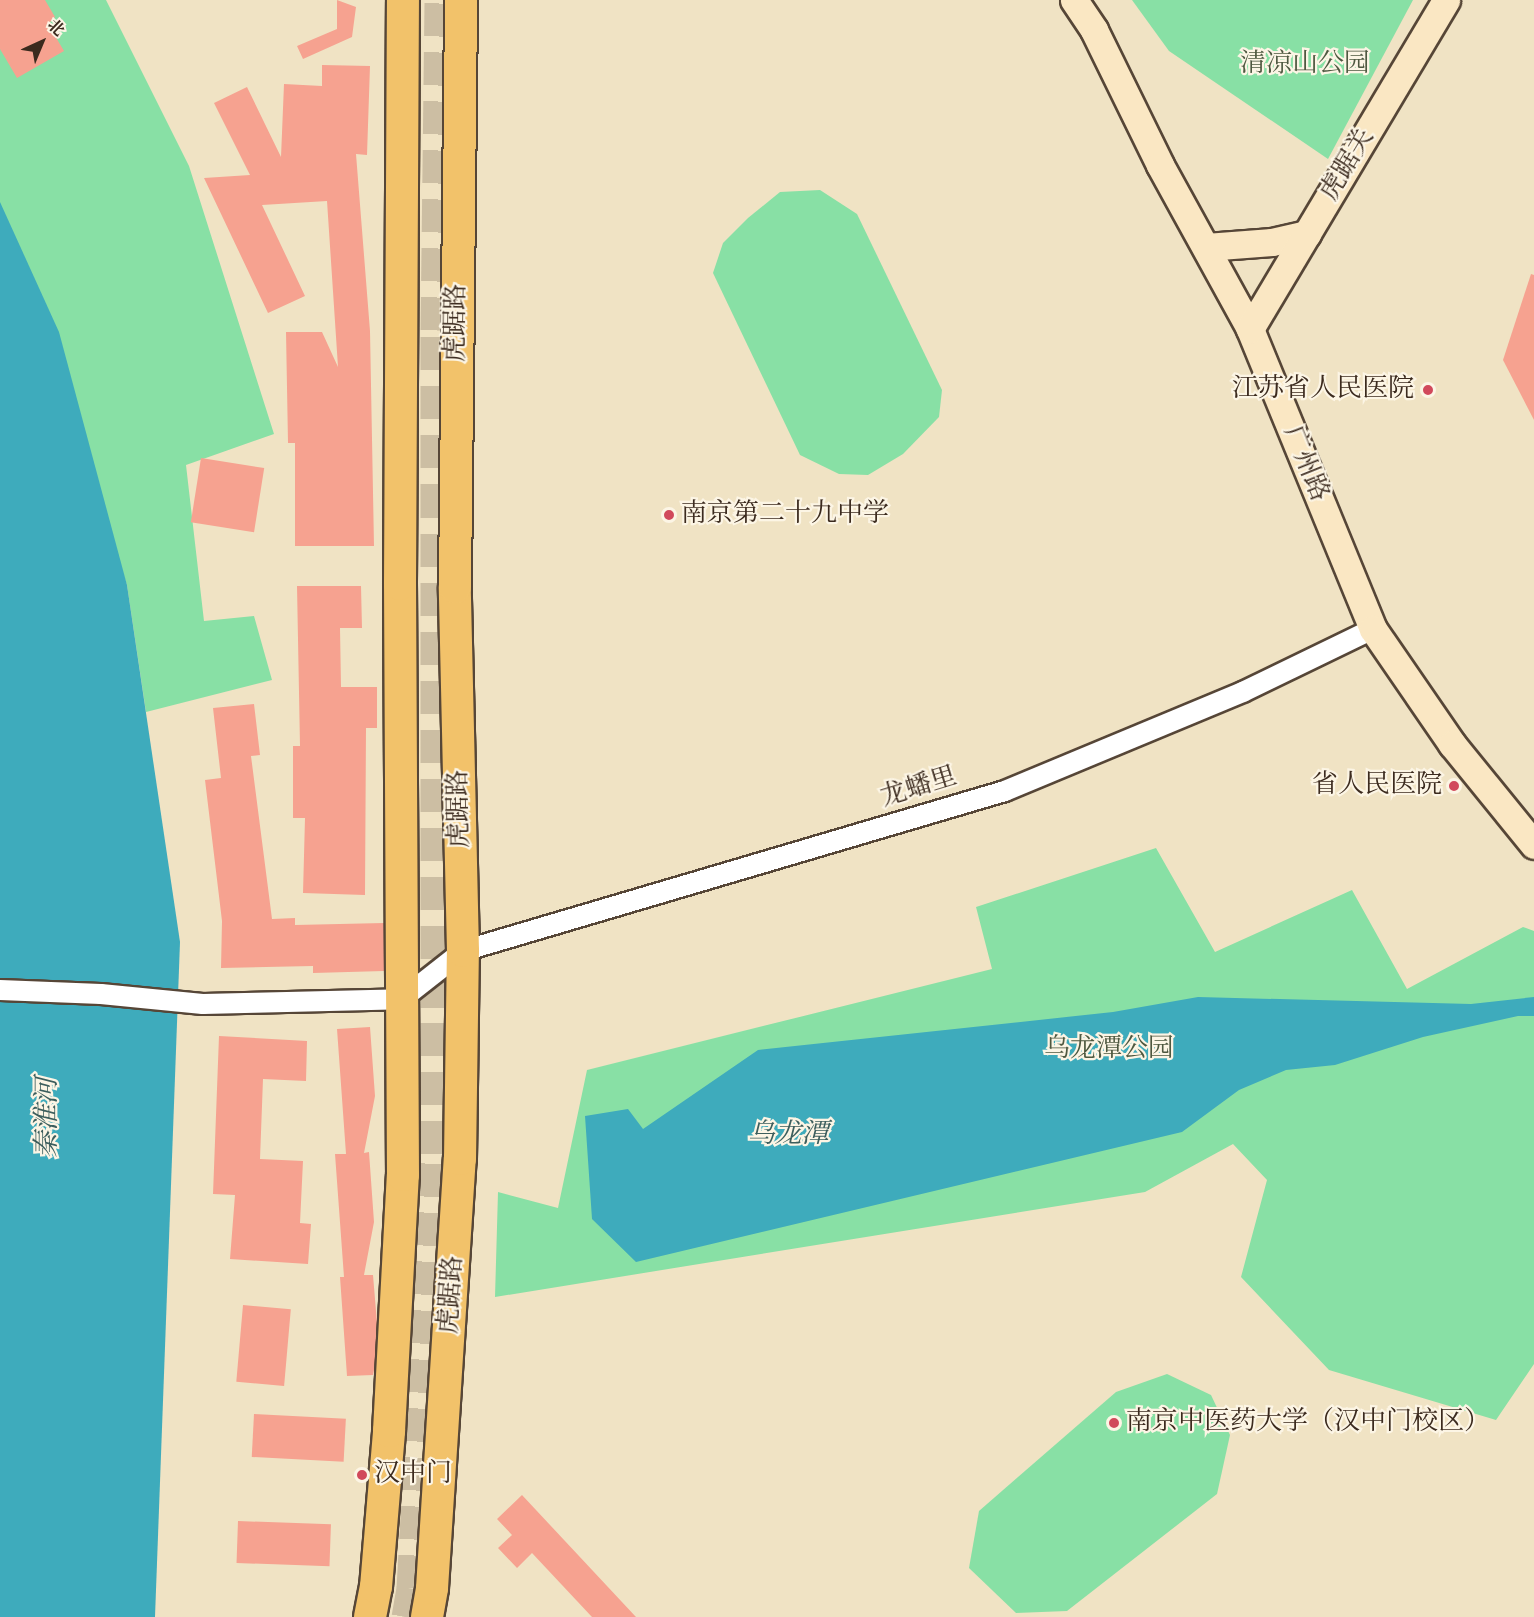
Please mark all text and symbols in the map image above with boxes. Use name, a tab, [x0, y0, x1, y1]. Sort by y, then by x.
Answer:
north arrow	[12, 12, 72, 72]
text: 北	[41, 15, 69, 43]
park label: 清凉山公园	[1240, 49, 1370, 81]
street label: 虎踞关	[1315, 124, 1381, 206]
street label: 虎踞路	[441, 284, 473, 362]
place label: 江苏省人民医院	[1232, 374, 1414, 406]
marker: 江苏省人民医院	[1419, 381, 1437, 399]
street label: 广州路	[1276, 422, 1334, 506]
place label: 南京第二十九中学	[681, 499, 889, 531]
marker: 南京第二十九中学	[662, 508, 676, 522]
street label: 龙蟠里	[877, 762, 961, 814]
street label: 虎踞路	[444, 770, 476, 848]
place label: 省人民医院	[1312, 770, 1442, 802]
marker: 省人民医院	[1447, 779, 1461, 793]
park label: 乌龙潭公园	[1044, 1034, 1174, 1066]
water label: 秦淮河	[33, 1078, 65, 1158]
water label: 乌龙潭	[748, 1120, 828, 1152]
street label: 虎踞路	[434, 1255, 470, 1335]
place label: 南京中医药大学（汉中门校区）	[1126, 1407, 1490, 1439]
marker: 南京中医药大学（汉中门校区）	[1107, 1416, 1121, 1430]
place label: 汉中门	[374, 1459, 452, 1491]
marker: 汉中门	[355, 1468, 369, 1482]

